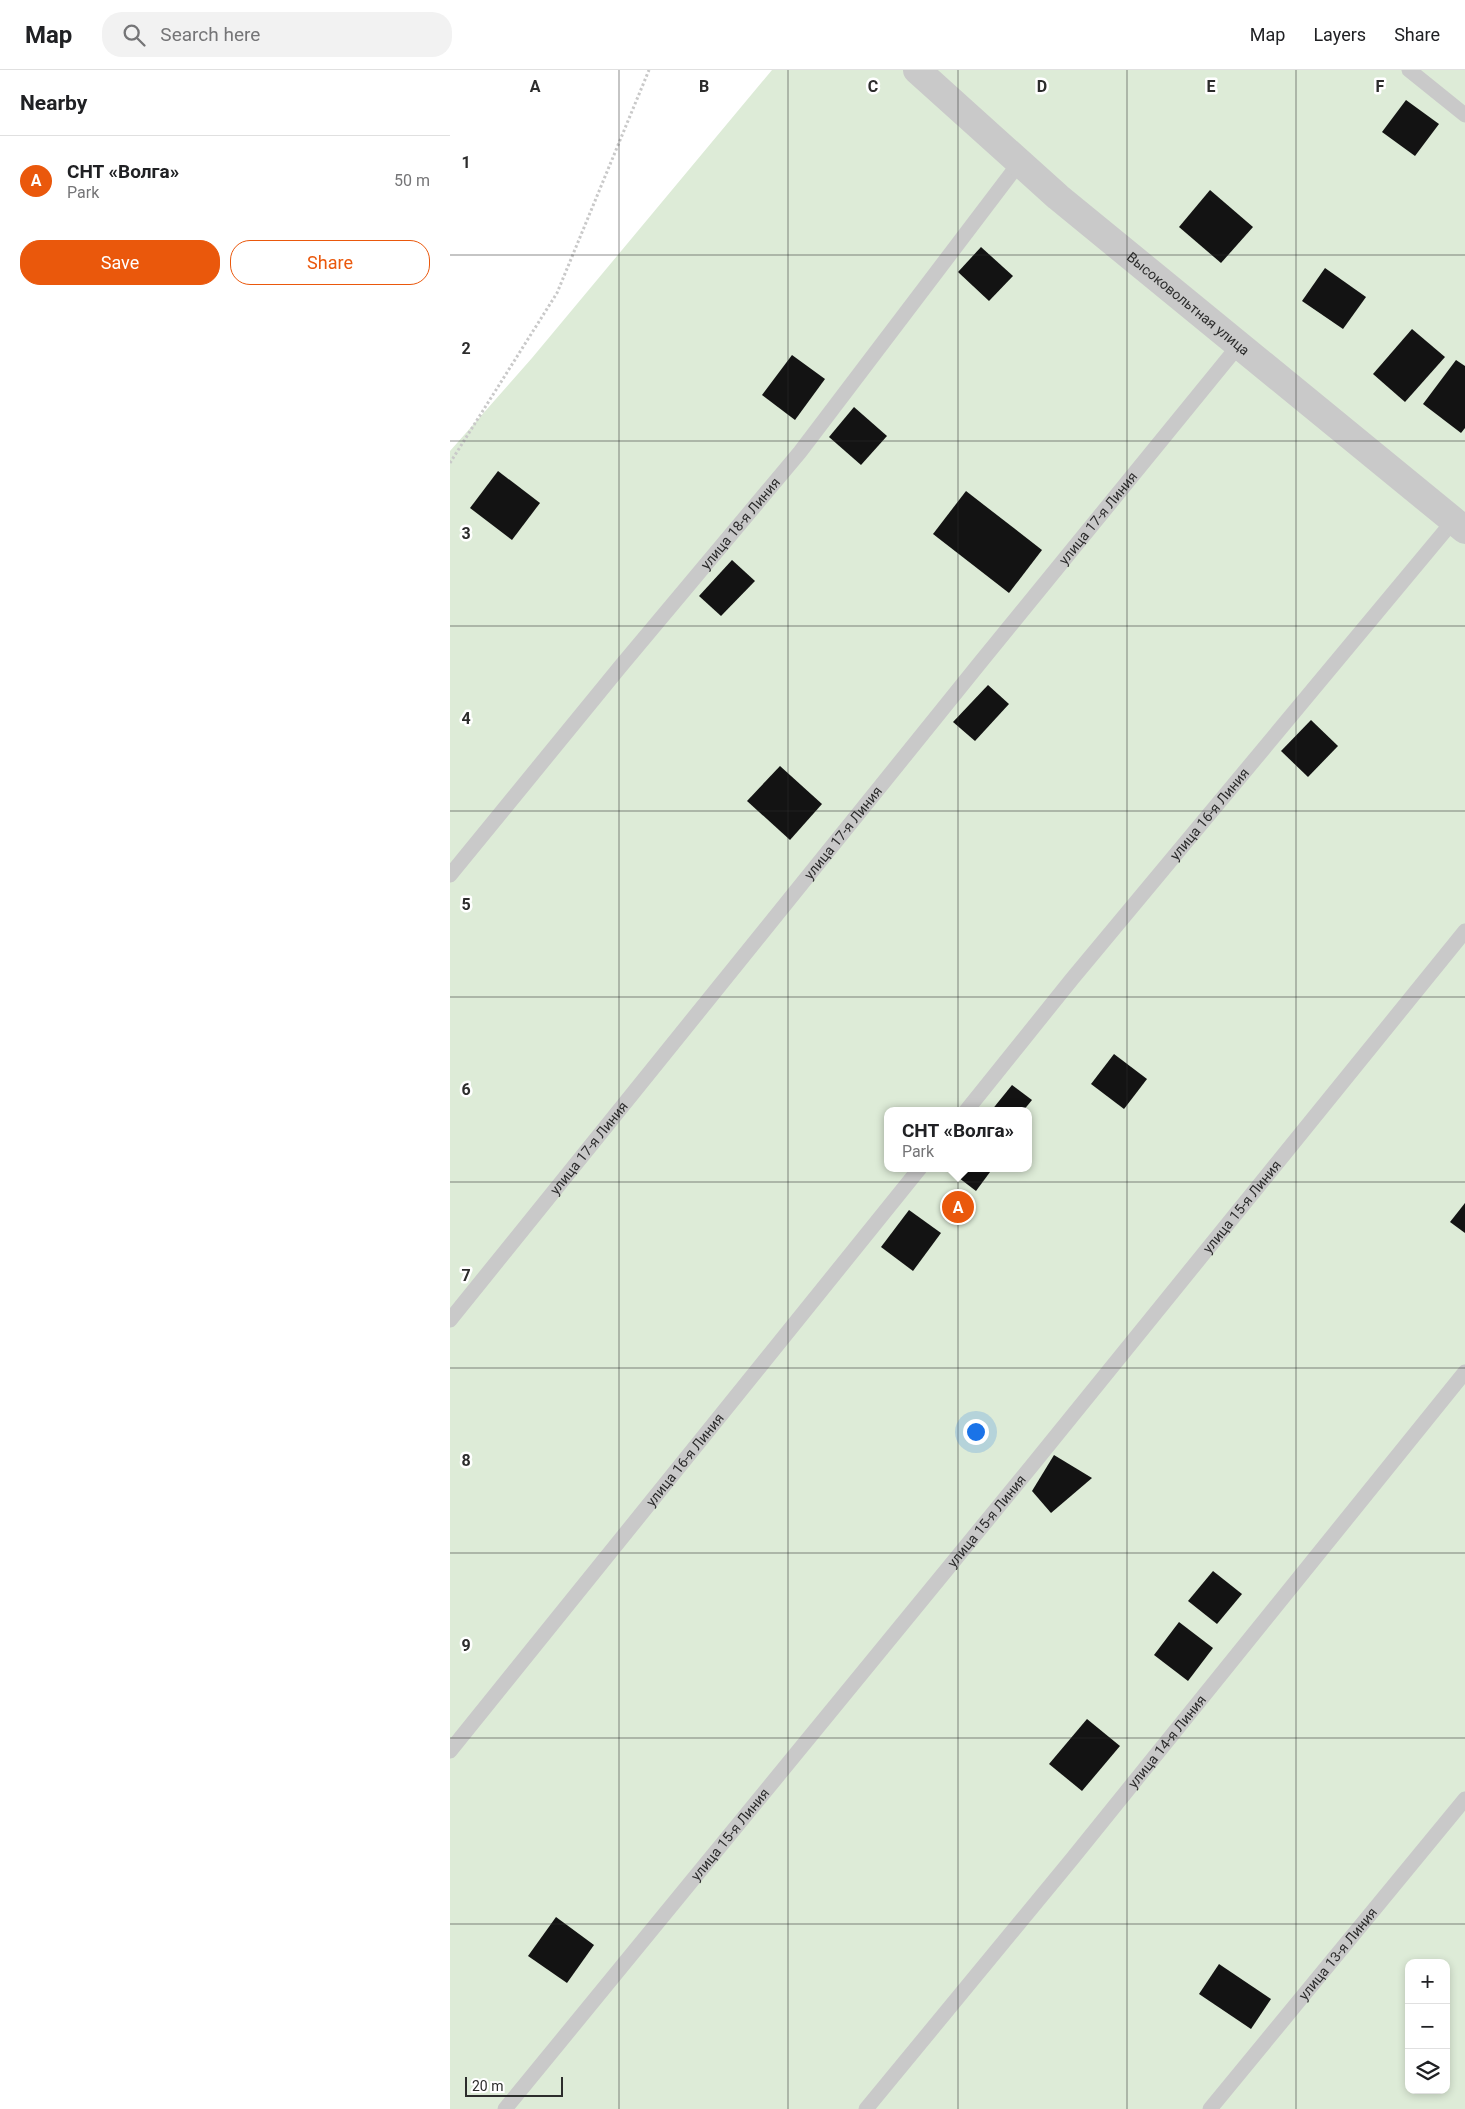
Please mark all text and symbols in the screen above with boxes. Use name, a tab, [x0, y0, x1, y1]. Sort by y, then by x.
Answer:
search box	[102, 12, 452, 57]
text: Map	[25, 21, 72, 49]
icon: search	[120, 21, 148, 49]
text: Search here	[160, 23, 260, 46]
text: Map	[1250, 24, 1285, 45]
text: Layers	[1313, 24, 1366, 45]
text: Share	[1394, 24, 1440, 45]
text: A	[530, 77, 541, 96]
text: B	[699, 77, 709, 96]
text: C	[868, 77, 878, 96]
text: D	[1037, 77, 1047, 96]
text: E	[1207, 77, 1216, 96]
text: F	[1376, 77, 1385, 96]
text: Nearby	[20, 91, 87, 115]
text: 1	[461, 153, 471, 172]
text: СНТ «Волга»	[67, 160, 179, 183]
text: A	[31, 171, 41, 190]
text: 50 m	[394, 171, 430, 190]
text: Park	[67, 183, 99, 202]
button: Save	[20, 240, 220, 285]
button: Share	[230, 240, 430, 285]
street label: Высоковольтная улица	[1124, 249, 1253, 358]
text: 2	[461, 339, 471, 358]
street label: улица 17-я Линия	[1056, 469, 1140, 568]
street label: улица 18-я Линия	[697, 474, 783, 572]
text: 3	[461, 524, 471, 543]
text: 4	[461, 709, 471, 728]
street label: улица 16-я Линия	[1167, 765, 1252, 863]
street label: улица 17-я Линия	[801, 783, 885, 882]
text: 5	[461, 895, 471, 914]
text: 6	[461, 1080, 471, 1099]
street label: улица 17-я Линия	[547, 1098, 631, 1198]
popup	[884, 1107, 1032, 1172]
text: СНТ «Волга»	[902, 1119, 1014, 1142]
text: Park	[902, 1142, 934, 1161]
street label: улица 15-я Линия	[1199, 1157, 1284, 1256]
pin: A	[942, 1188, 974, 1226]
text: 7	[461, 1266, 471, 1285]
street label: улица 16-я Линия	[643, 1410, 727, 1509]
your location	[963, 1419, 989, 1445]
text: 8	[461, 1451, 471, 1470]
street label: улица 15-я Линия	[944, 1472, 1029, 1570]
text: 9	[461, 1636, 471, 1655]
street label: улица 14-я Линия	[1125, 1692, 1209, 1791]
street label: улица 15-я Линия	[687, 1785, 772, 1884]
street label: улица 13-я Линия	[1295, 1904, 1380, 2003]
map controls	[1405, 1959, 1450, 2094]
button: +	[1405, 1959, 1450, 2004]
button: −	[1405, 2004, 1450, 2049]
button: layers	[1405, 2049, 1450, 2094]
scale bar	[465, 2074, 562, 2097]
text: 20 m	[472, 2078, 504, 2094]

